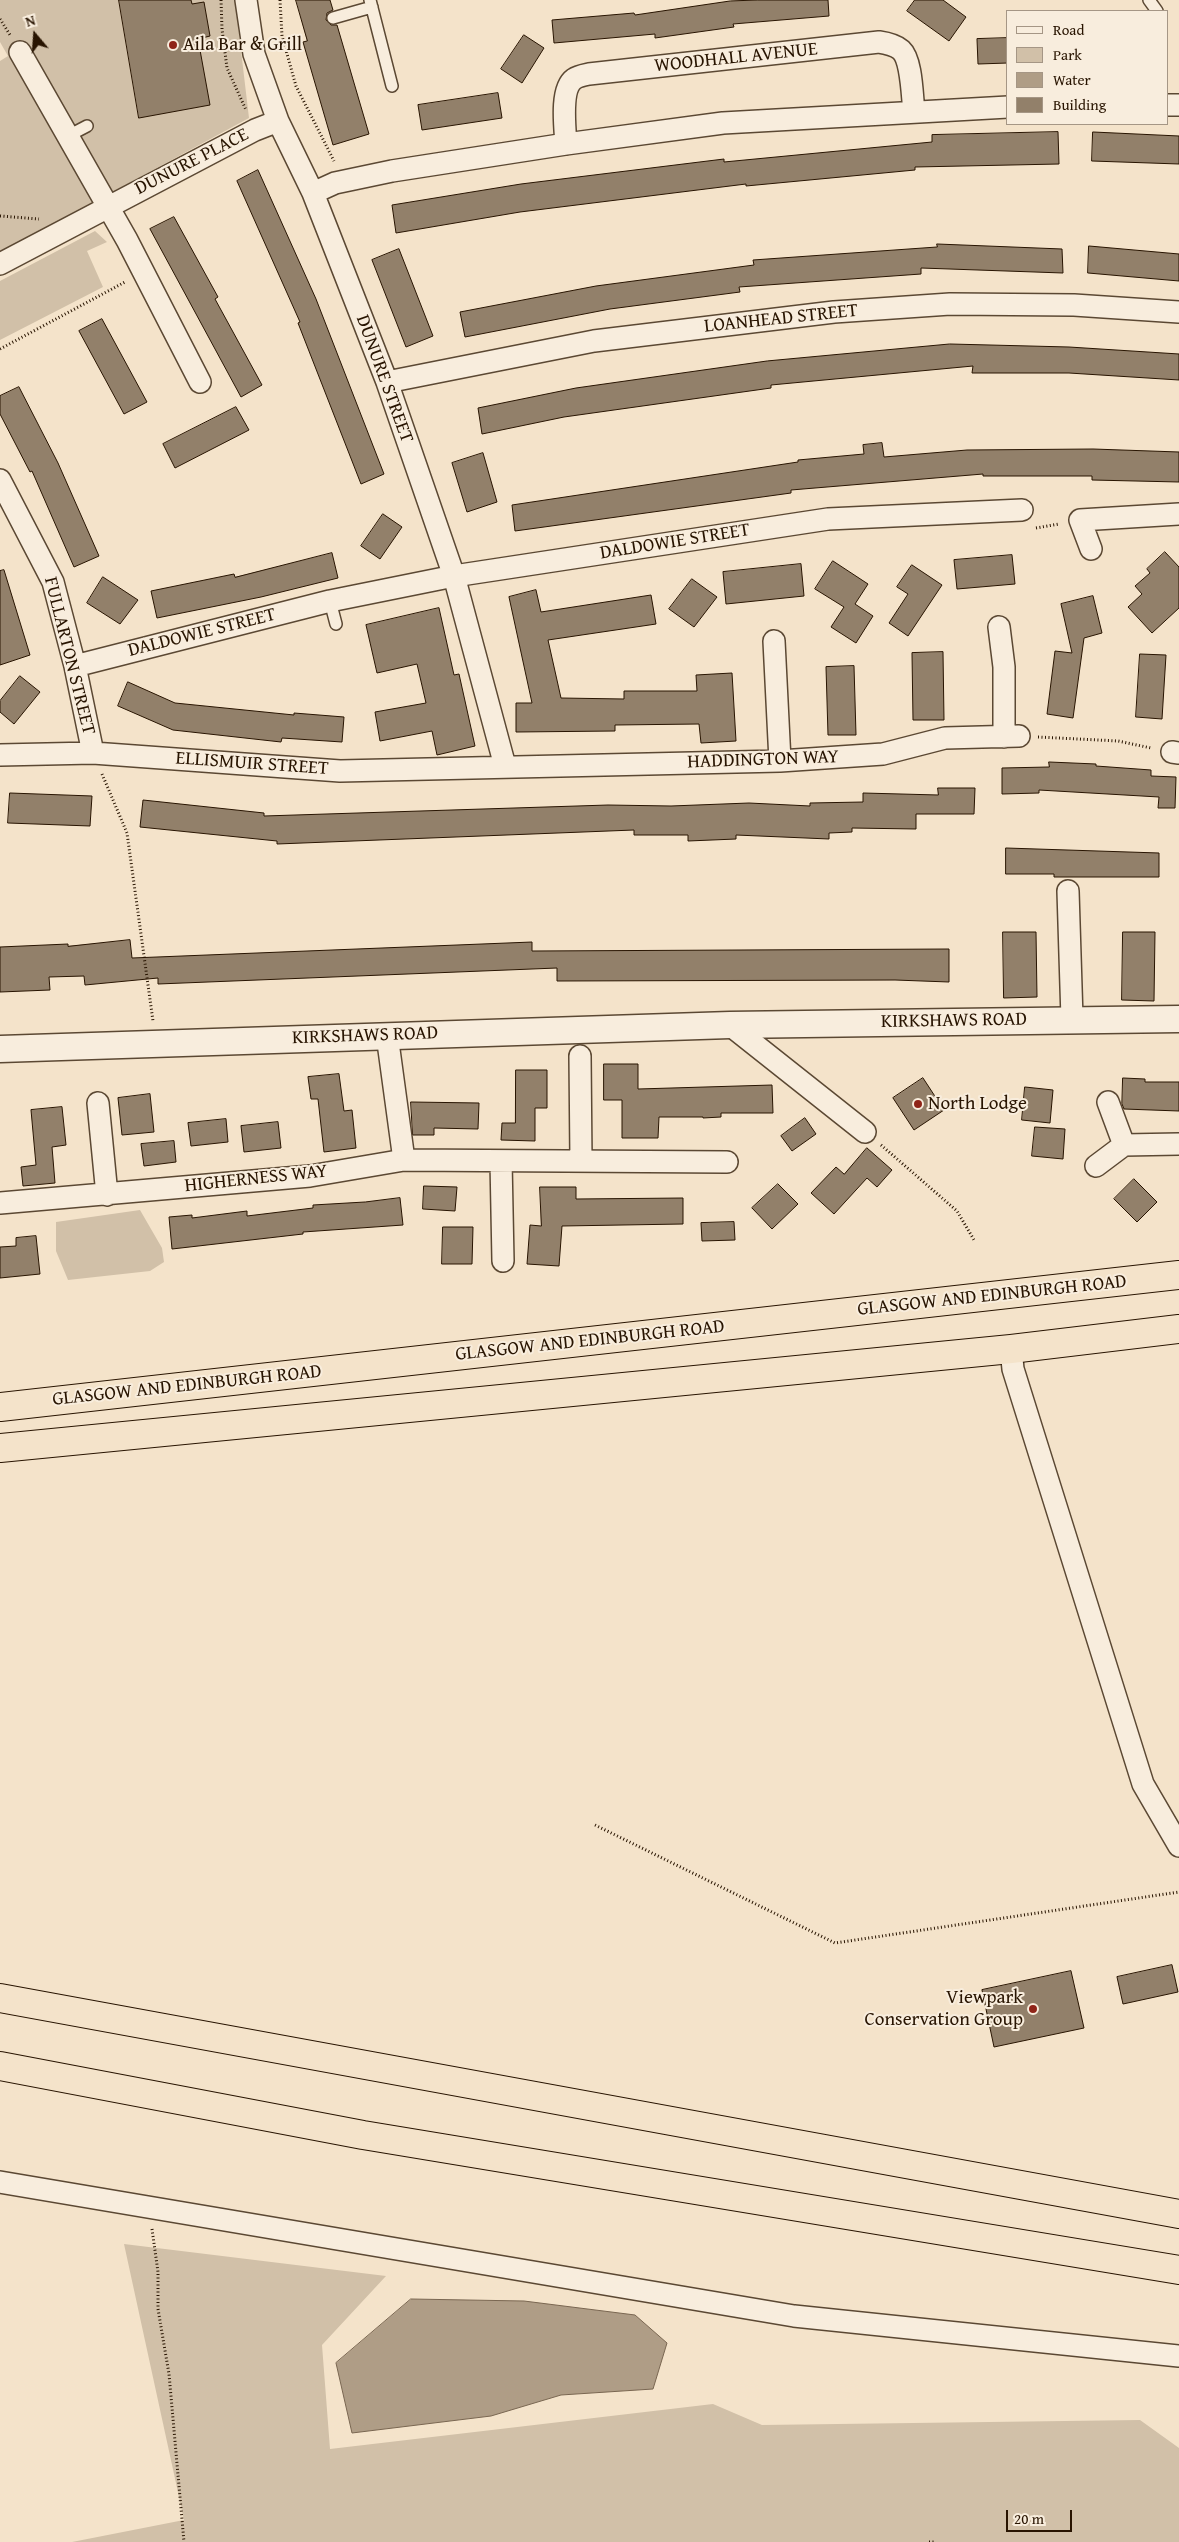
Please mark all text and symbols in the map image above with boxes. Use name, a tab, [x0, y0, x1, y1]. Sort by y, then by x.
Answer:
north arrow	[10, 10, 60, 60]
text: N	[23, 10, 38, 32]
legend	[1006, 10, 1169, 125]
text: Road	[1053, 19, 1084, 40]
place label: Aila Bar & Grill	[183, 34, 302, 56]
street label: WOODHALL AVENUE	[653, 38, 819, 78]
marker: Aila Bar & Grill	[167, 39, 179, 51]
text: Park	[1053, 44, 1082, 65]
text: Water	[1053, 69, 1091, 90]
text: Building	[1053, 94, 1106, 115]
street label: DUNURE PLACE	[131, 124, 253, 200]
street label: LOANHEAD STREET	[703, 300, 859, 338]
street label: DUNURE STREET	[350, 312, 418, 446]
street label: DALDOWIE STREET	[598, 519, 752, 565]
street label: FULLARTON STREET	[38, 575, 100, 737]
street label: DALDOWIE STREET	[126, 604, 278, 662]
street label: HADDINGTON WAY	[687, 746, 839, 774]
street label: ELLISMUIR STREET	[175, 747, 329, 781]
street label: KIRKSHAWS ROAD	[881, 1008, 1027, 1034]
street label: KIRKSHAWS ROAD	[292, 1022, 438, 1050]
place label: North Lodge	[928, 1093, 1027, 1115]
marker: North Lodge	[912, 1098, 924, 1110]
street label: HIGHERNESS WAY	[183, 1160, 329, 1198]
street label: GLASGOW AND EDINBURGH ROAD	[856, 1271, 1128, 1321]
street label: GLASGOW AND EDINBURGH ROAD	[454, 1316, 726, 1366]
street label: GLASGOW AND EDINBURGH ROAD	[51, 1361, 323, 1411]
place label: Viewpark Conservation Group	[864, 1987, 1023, 2031]
marker: Viewpark Conservation Group	[1027, 2003, 1039, 2015]
scale bar	[1009, 2500, 1075, 2532]
text: 20 m	[1014, 2508, 1044, 2529]

